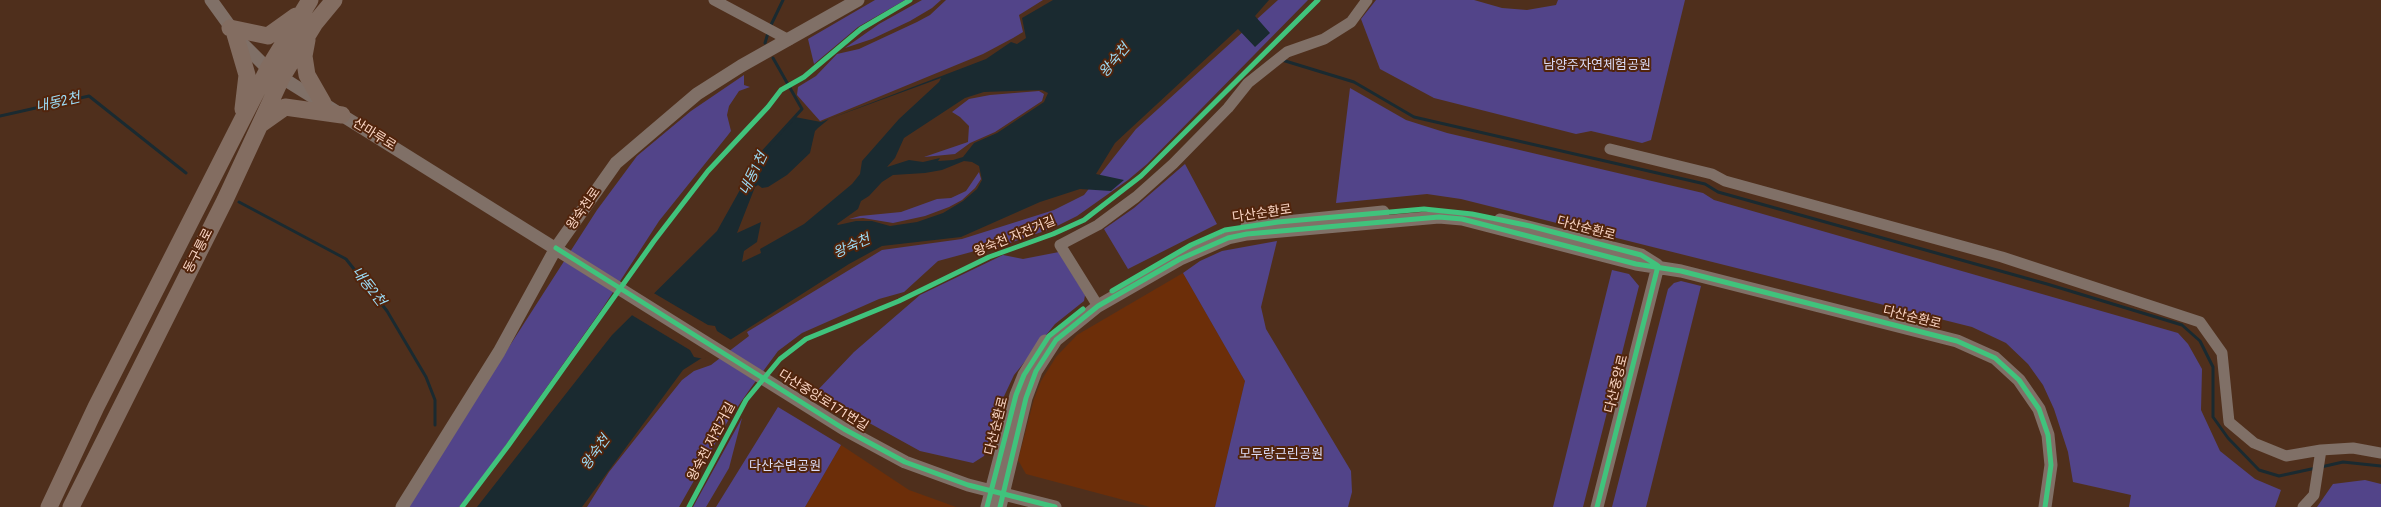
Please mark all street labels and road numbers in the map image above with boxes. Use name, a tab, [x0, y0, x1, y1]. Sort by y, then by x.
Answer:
street label: 산마루로	[350, 116, 398, 154]
street label: 왕숙천로	[564, 185, 604, 233]
street label: 다산순환로	[1231, 202, 1293, 226]
street label: 왕숙천 자전거길	[972, 214, 1058, 260]
street label: 다산순환로	[1555, 214, 1617, 244]
street label: 동구릉로	[181, 226, 217, 276]
street label: 다산순환로	[1881, 303, 1943, 333]
street label: 다산중앙로	[1602, 353, 1632, 415]
street label: 다산중앙로171번길	[775, 367, 871, 435]
street label: 다산순환로	[982, 395, 1012, 457]
street label: 왕숙천 자전거길	[685, 400, 739, 484]

